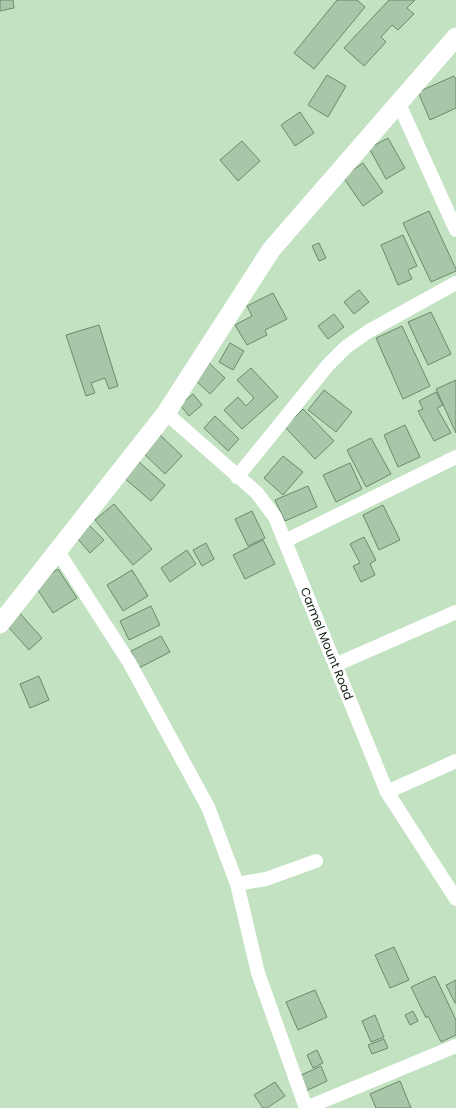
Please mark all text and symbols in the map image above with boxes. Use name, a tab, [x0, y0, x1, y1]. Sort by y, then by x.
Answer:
street label: Carmel Mount Road	[297, 585, 358, 702]

